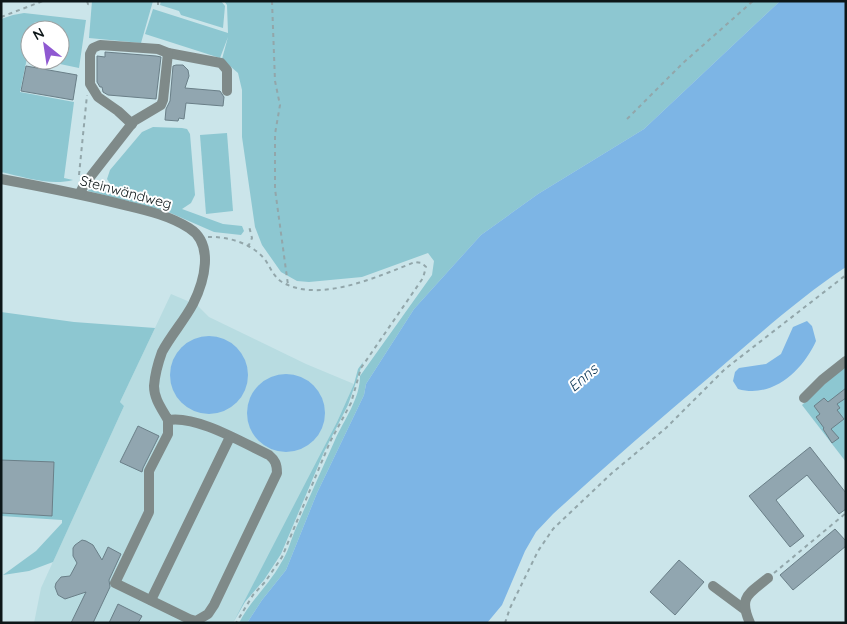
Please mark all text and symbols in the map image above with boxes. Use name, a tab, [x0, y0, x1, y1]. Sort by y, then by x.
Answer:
north arrow	[20, 20, 70, 70]
text: N	[30, 23, 47, 44]
street label: Steinwändweg	[78, 171, 174, 213]
water label: Enns	[564, 359, 602, 396]

